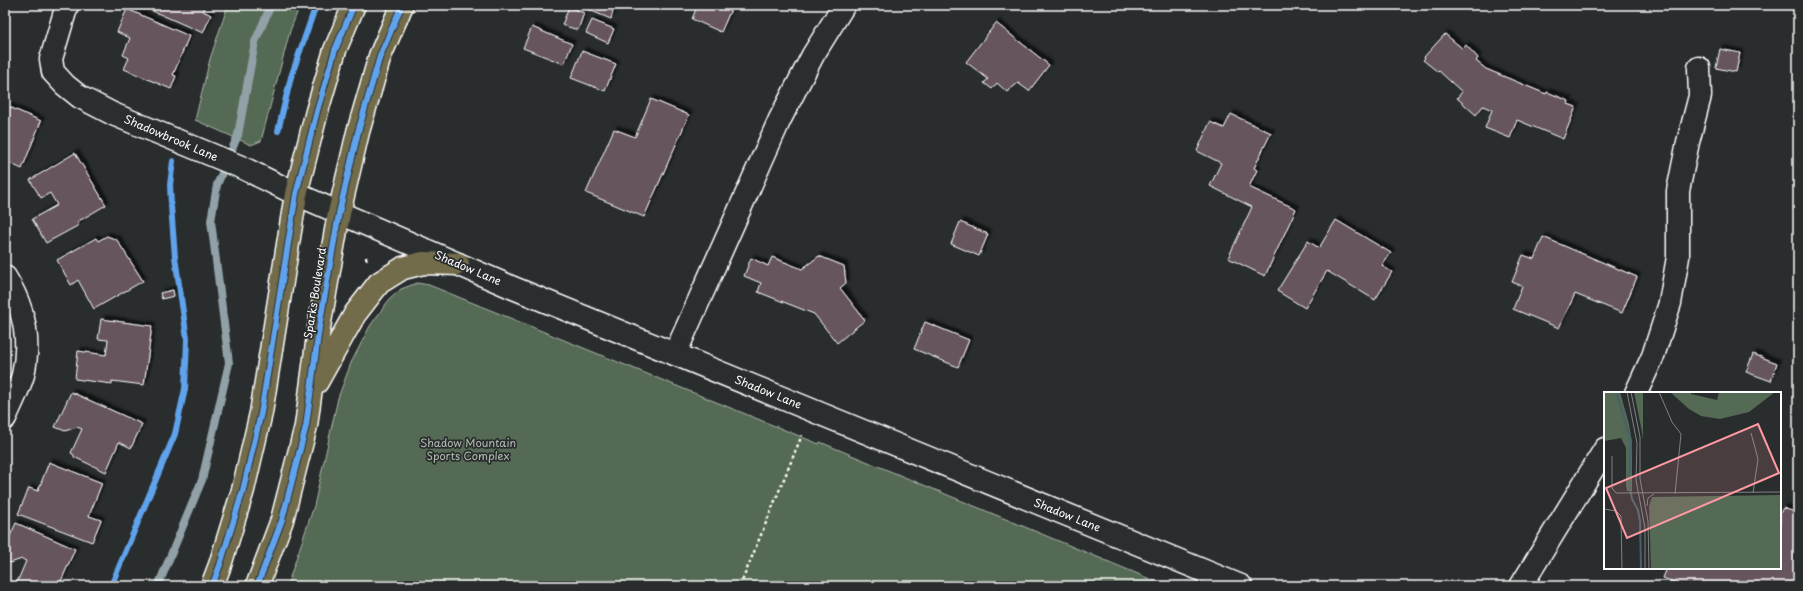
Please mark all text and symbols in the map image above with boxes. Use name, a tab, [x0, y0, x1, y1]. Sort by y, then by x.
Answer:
street label: Shadowbrook Lane	[121, 110, 221, 165]
street label: Sparks Boulevard	[299, 246, 330, 340]
street label: Shadow Lane	[432, 246, 504, 289]
street label: Shadow Lane	[732, 370, 805, 413]
inset map	[1604, 392, 1781, 569]
park label: Shadow Mountain Sports Complex	[420, 434, 516, 464]
street label: Shadow Lane	[1031, 493, 1104, 536]

